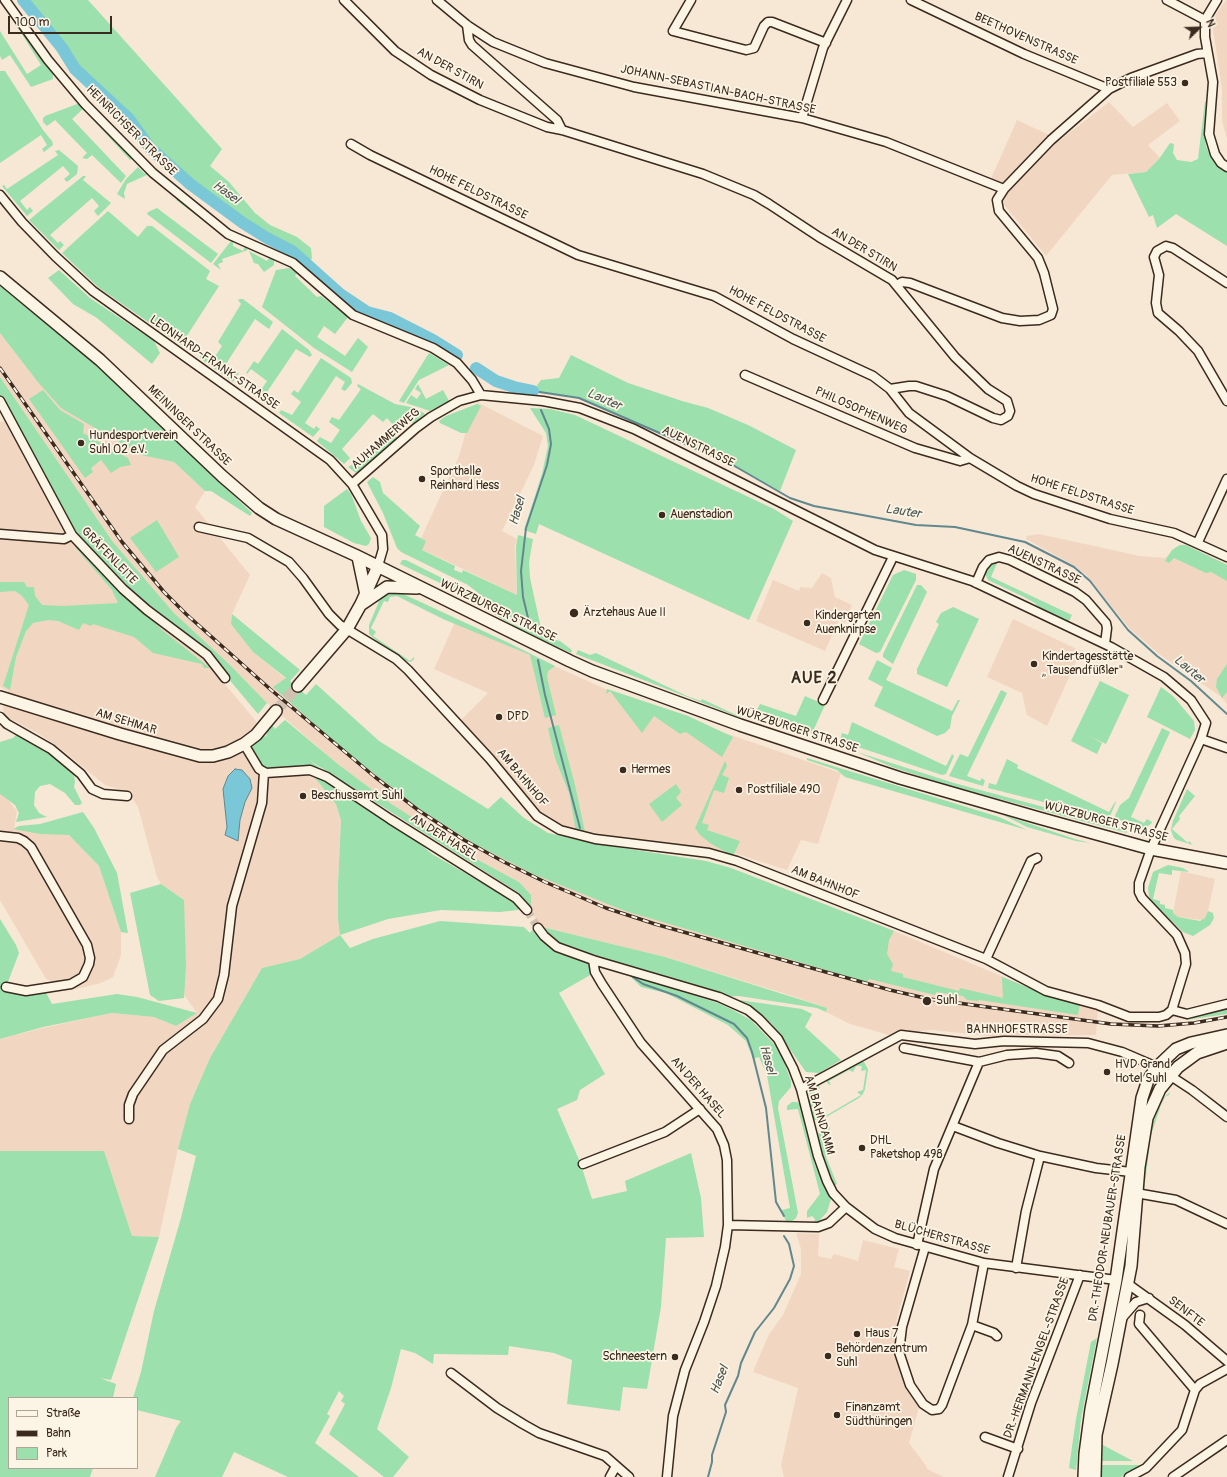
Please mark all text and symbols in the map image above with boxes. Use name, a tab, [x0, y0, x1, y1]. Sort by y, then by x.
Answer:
scale bar	[10, 8, 114, 34]
north arrow	[1179, 8, 1219, 48]
street label: BEETHOVENSTRASSE	[972, 10, 1080, 68]
text: 100 m	[15, 15, 49, 30]
text: N	[1203, 17, 1218, 29]
street label: AN DER STIRN	[414, 45, 486, 93]
street label: JOHANN-SEBASTIAN-BACH-STRASSE	[619, 62, 817, 118]
place label: Postfiliale 553	[1105, 76, 1177, 90]
marker: Postfiliale 553	[1180, 78, 1190, 88]
street label: HEINRICHSER STRASSE	[83, 83, 179, 179]
street label: HOHE FELDSTRASSE	[426, 163, 530, 223]
water label: Hasel	[209, 178, 243, 208]
street label: AN DER STIRN	[829, 225, 899, 275]
street label: HOHE FELDSTRASSE	[726, 283, 828, 347]
street label: LEONHARD-FRANK-STRASSE	[146, 313, 282, 413]
street label: MEININGER STRASSE	[144, 383, 234, 469]
street label: PHILOSOPHENWEG	[812, 384, 910, 438]
water label: Lauter	[584, 386, 624, 414]
street label: AUHAMMERWEG	[349, 405, 423, 473]
street label: AUENSTRASSE	[659, 423, 737, 471]
place label: Hundesportverein Suhl 02 e.V.	[89, 429, 178, 457]
marker: Hundesportverein Suhl 02 e.V.	[76, 438, 86, 448]
place label: Sporthalle Reinhard Hess	[430, 465, 499, 493]
street label: HOHE FELDSTRASSE	[1028, 471, 1136, 519]
marker: Sporthalle Reinhard Hess	[417, 474, 427, 484]
water label: Hasel	[506, 495, 530, 527]
water label: Lauter	[884, 501, 922, 523]
place label: Auenstadion	[670, 508, 732, 522]
marker: Auenstadion	[657, 510, 667, 520]
street label: GRÄFENLEITE	[78, 524, 140, 588]
street label: AUENSTRASSE	[1005, 542, 1083, 588]
street label: WÜRZBURGER STRASSE	[438, 577, 558, 645]
place label: Ärztehaus Aue II	[583, 606, 666, 620]
marker: Ärztehaus Aue II	[568, 607, 580, 619]
place label: Kindergarten Auenknirpse	[815, 609, 880, 637]
marker: Kindergarten Auenknirpse	[802, 618, 812, 628]
place label: Kindertagesstätte „Tausendfüßler"	[1042, 650, 1133, 678]
water label: Lauter	[1170, 652, 1208, 688]
marker: Kindertagesstätte „Tausendfüßler"	[1029, 659, 1039, 669]
district label: AUE 2	[791, 669, 837, 689]
street label: WÜRZBURGER STRASSE	[734, 703, 860, 757]
street label: AM SEHMAR	[94, 706, 158, 738]
place label: DPD	[507, 710, 529, 724]
marker: DPD	[494, 712, 504, 722]
street label: AM BAHNHOF	[493, 746, 551, 810]
place label: Hermes	[631, 763, 670, 777]
marker: Hermes	[618, 765, 628, 775]
place label: Postfiliale 490	[747, 783, 821, 797]
marker: Postfiliale 490	[734, 785, 744, 795]
place label: Beschussamt Suhl	[311, 789, 403, 803]
marker: Beschussamt Suhl	[298, 791, 308, 801]
street label: WÜRZBURGER STRASSE	[1043, 799, 1169, 845]
street label: AN DER HASEL	[407, 811, 481, 865]
street label: AM BAHNHOF	[789, 863, 861, 903]
place label: Suhl	[936, 994, 958, 1008]
marker: Suhl	[921, 995, 933, 1007]
street label: BAHNHOFSTRASSE	[966, 1023, 1068, 1037]
water label: Hasel	[756, 1044, 778, 1076]
street label: AN DER HASEL	[667, 1054, 729, 1122]
place label: HVD Grand Hotel Suhl	[1115, 1058, 1170, 1086]
marker: HVD Grand Hotel Suhl	[1102, 1067, 1112, 1077]
street label: AM BAHNDAMM	[801, 1074, 837, 1156]
street label: DR.-THEODOR-NEUBAUER-STRASSE	[1086, 1133, 1130, 1323]
place label: DHL Paketshop 498	[870, 1134, 942, 1162]
marker: DHL Paketshop 498	[857, 1143, 867, 1153]
street label: BLÜCHERSTRASSE	[893, 1217, 991, 1259]
street label: DR.-HERMANN-ENGEL-STRASSE	[1001, 1276, 1073, 1440]
street label: SENFTE	[1165, 1293, 1207, 1331]
place label: Haus 7	[865, 1327, 898, 1341]
marker: Haus 7	[852, 1329, 862, 1339]
place label: Behördenzentrum Suhl	[836, 1342, 927, 1370]
place label: Schneestern	[602, 1350, 667, 1364]
marker: Behördenzentrum Suhl	[823, 1351, 833, 1361]
marker: Schneestern	[670, 1352, 680, 1362]
water label: Hasel	[707, 1363, 733, 1397]
legend	[8, 1397, 138, 1469]
place label: Finanzamt Südthüringen	[845, 1401, 912, 1429]
text: Straße	[46, 1406, 80, 1421]
marker: Finanzamt Südthüringen	[832, 1410, 842, 1420]
text: Bahn	[46, 1426, 71, 1441]
text: Park	[46, 1446, 67, 1461]

